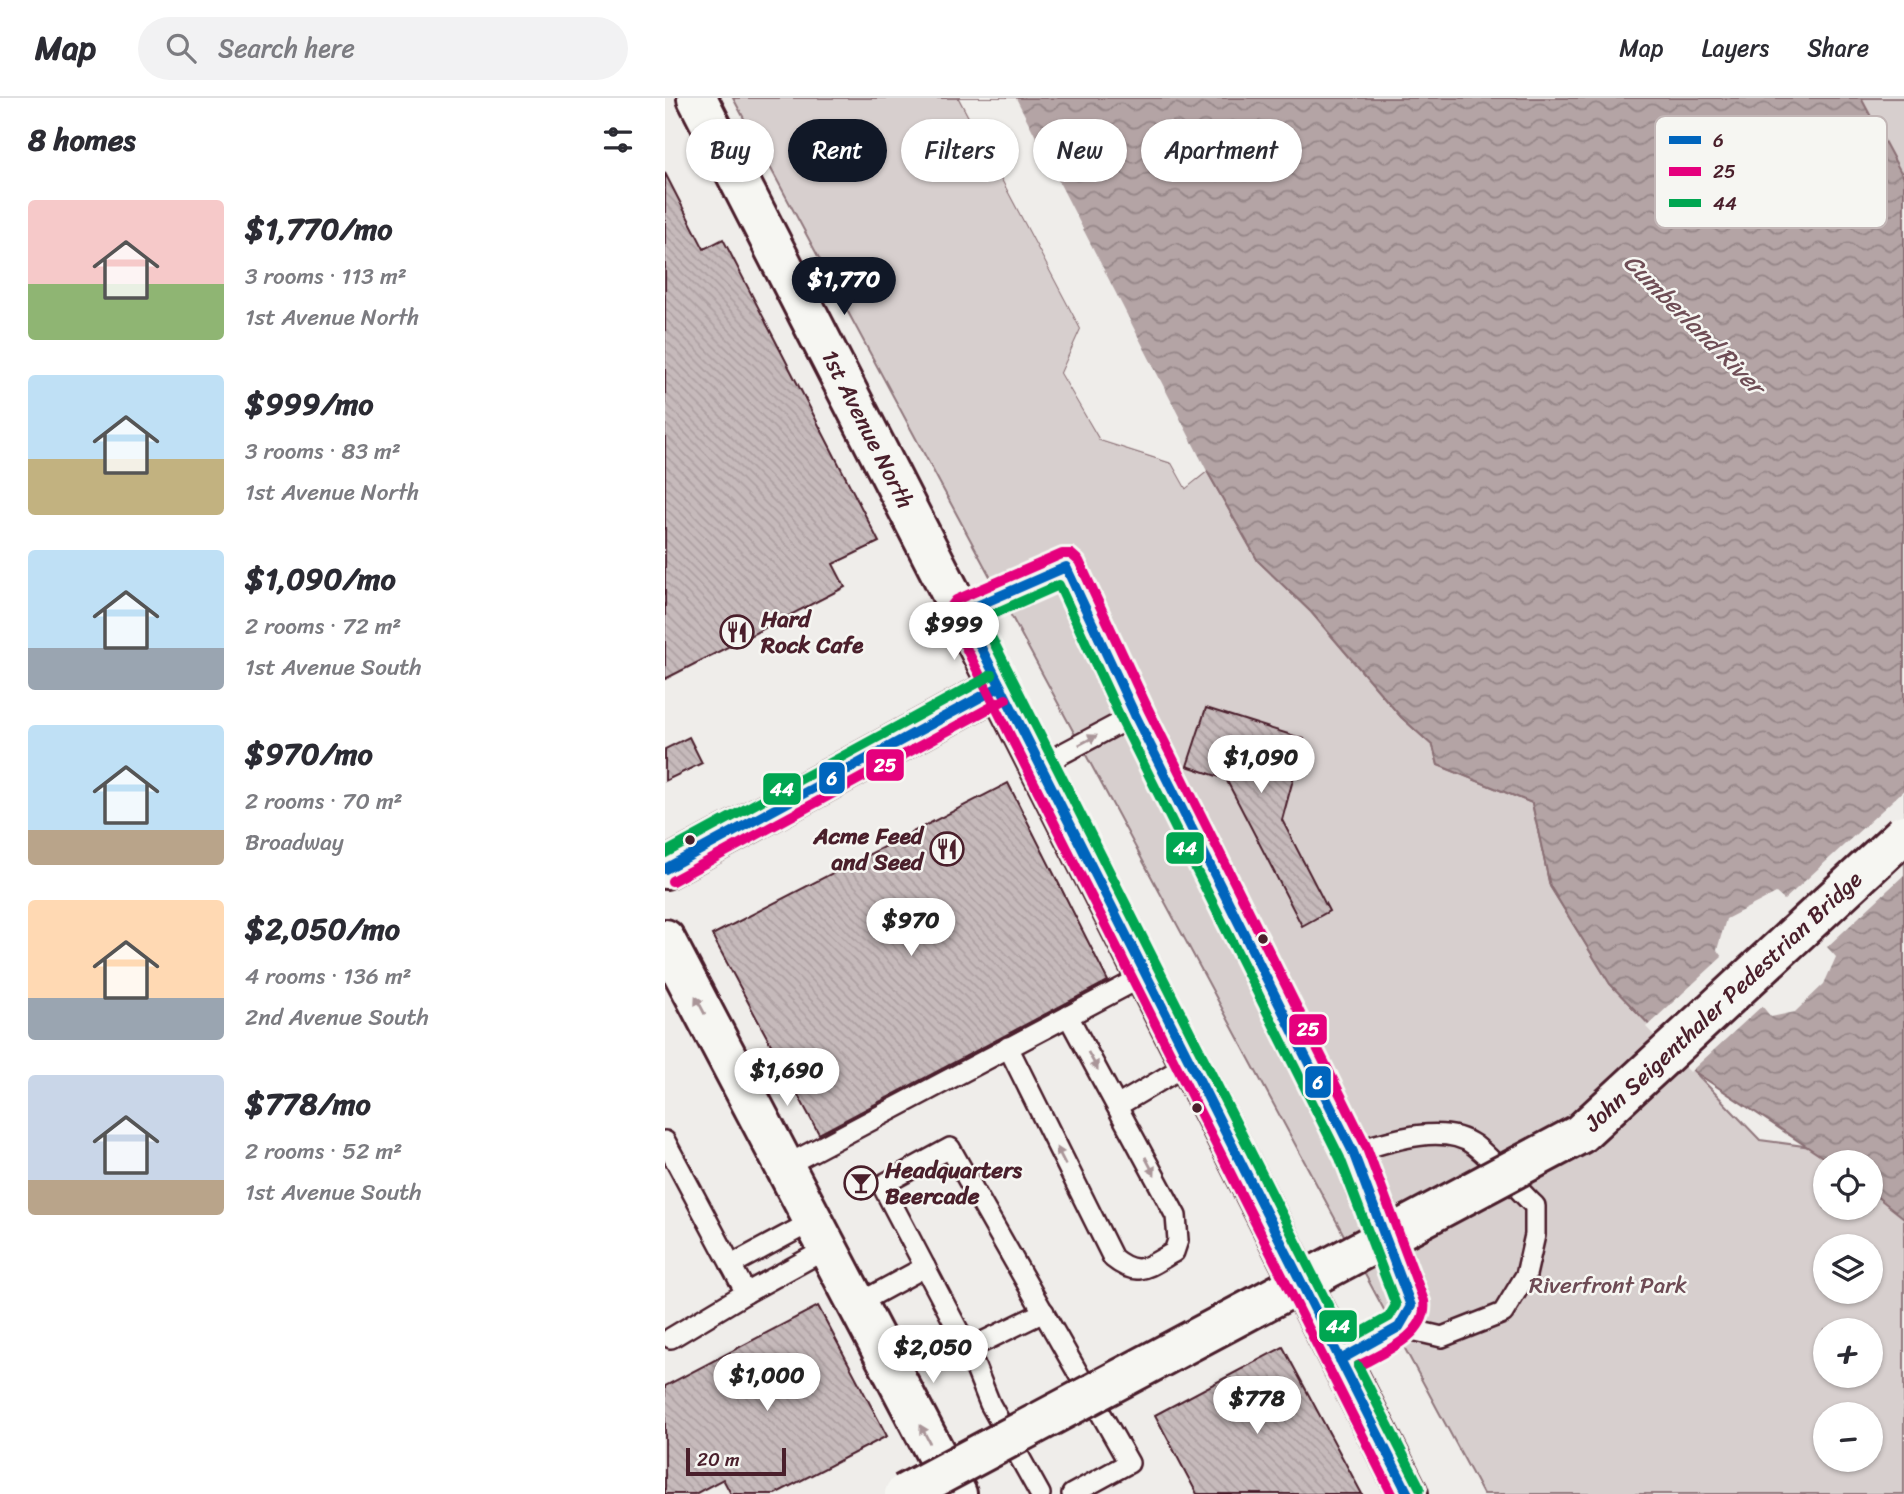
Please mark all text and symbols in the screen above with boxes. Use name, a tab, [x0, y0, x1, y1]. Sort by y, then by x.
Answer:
search box	[138, 17, 628, 80]
text: Map	[35, 19, 96, 77]
text: Search here	[218, 25, 355, 71]
text: Map	[1619, 27, 1664, 69]
text: Layers	[1702, 27, 1769, 69]
text: Share	[1807, 27, 1869, 69]
icon: search	[162, 29, 200, 67]
text: 8 homes	[28, 113, 136, 167]
legend	[1655, 116, 1887, 228]
chip: Buy	[686, 119, 774, 182]
chip: Rent	[788, 119, 887, 182]
chip: Filters	[901, 119, 1019, 182]
chip: New	[1033, 119, 1127, 182]
chip: Apartment	[1141, 119, 1302, 182]
icon: filters	[599, 121, 637, 159]
text: 6	[1713, 124, 1724, 157]
text: 25	[1713, 155, 1736, 188]
text: 44	[1713, 187, 1737, 220]
text: $1,770/mo	[245, 202, 393, 256]
icon: home	[84, 228, 168, 312]
water label: Cumberland River	[1613, 243, 1778, 408]
text: 3 rooms · 113 m²	[245, 256, 407, 297]
pin: $1,770	[787, 258, 901, 317]
text: $1,770	[808, 259, 880, 300]
text: 1st Avenue North	[245, 297, 419, 338]
street label: 1st Avenue North	[810, 342, 925, 516]
text: $999/mo	[245, 377, 374, 431]
icon: home	[84, 403, 168, 487]
text: 3 rooms · 83 m²	[245, 431, 401, 472]
text: 1st Avenue North	[245, 472, 419, 513]
text: $1,090/mo	[245, 552, 396, 606]
icon: home	[84, 578, 168, 662]
place label: Hard Rock Cafe	[760, 599, 864, 666]
pin: $999	[913, 602, 995, 662]
text: $999	[925, 604, 983, 645]
text: 2 rooms · 72 m²	[245, 606, 401, 647]
restaurant icon: Hard Rock Cafe	[718, 613, 756, 651]
text: 1st Avenue South	[245, 647, 421, 688]
text: $970/mo	[245, 727, 373, 781]
one-way arrow	[1078, 734, 1098, 746]
pin: $1,090	[1204, 736, 1318, 795]
text: $1,090	[1224, 737, 1298, 778]
line badge: 25	[865, 748, 905, 782]
text: 25	[873, 749, 897, 782]
icon: home	[84, 753, 168, 837]
line badge: 6	[818, 761, 846, 795]
text: 6	[826, 762, 838, 795]
line badge: 44	[762, 772, 802, 806]
text: 44	[769, 773, 794, 806]
text: 2 rooms · 70 m²	[245, 781, 403, 822]
place label: Acme Feed and Seed	[812, 816, 925, 883]
text: Broadway	[245, 822, 344, 863]
restaurant icon: Acme Feed and Seed	[928, 830, 966, 868]
line badge: 44	[1165, 831, 1205, 865]
text: 44	[1172, 832, 1197, 865]
unlabelled marker	[683, 833, 697, 847]
street label: John Seigenthaler Pedestrian Bridge	[1574, 860, 1872, 1143]
pin: $970	[870, 898, 952, 958]
text: $970	[882, 900, 940, 941]
text: $2,050/mo	[245, 902, 400, 956]
icon: home	[84, 928, 168, 1012]
unlabelled marker	[1256, 932, 1270, 946]
text: 4 rooms · 136 m²	[245, 956, 412, 997]
one-way arrow	[694, 995, 705, 1015]
text: 2nd Avenue South	[245, 997, 429, 1038]
line badge: 25	[1288, 1013, 1328, 1046]
text: 25	[1296, 1013, 1320, 1046]
pin: $1,690	[730, 1048, 844, 1108]
text: $1,690	[750, 1050, 824, 1091]
one-way arrow	[1087, 1051, 1099, 1071]
line badge: 6	[1304, 1065, 1332, 1099]
text: 6	[1312, 1066, 1324, 1099]
text: $778/mo	[245, 1077, 371, 1131]
unlabelled marker	[1190, 1101, 1204, 1115]
icon: home	[84, 1103, 168, 1187]
text: 2 rooms · 52 m²	[245, 1131, 402, 1172]
one-way arrow	[1055, 1146, 1067, 1166]
place label: Headquarters Beercade	[884, 1150, 1023, 1217]
map controls	[1813, 1150, 1883, 1472]
button: locate	[1813, 1150, 1883, 1220]
one-way arrow	[1143, 1157, 1155, 1177]
bar icon: Headquarters Beercade	[842, 1164, 880, 1202]
text: 1st Avenue South	[245, 1172, 421, 1213]
button: layers	[1813, 1234, 1883, 1304]
park label: Riverfront Park	[1529, 1265, 1687, 1306]
line badge: 44	[1318, 1309, 1358, 1343]
text: 44	[1325, 1310, 1350, 1343]
button: +	[1813, 1318, 1883, 1388]
pin: $2,050	[876, 1326, 990, 1385]
text: $2,050	[894, 1327, 972, 1368]
pin: $1,000	[710, 1354, 824, 1413]
text: $1,000	[729, 1355, 805, 1396]
pin: $778	[1216, 1376, 1298, 1436]
text: $778	[1229, 1378, 1285, 1419]
button: −	[1813, 1402, 1883, 1472]
one-way arrow	[920, 1423, 932, 1443]
text: 20 m	[697, 1443, 740, 1476]
scale bar	[686, 1445, 786, 1477]

